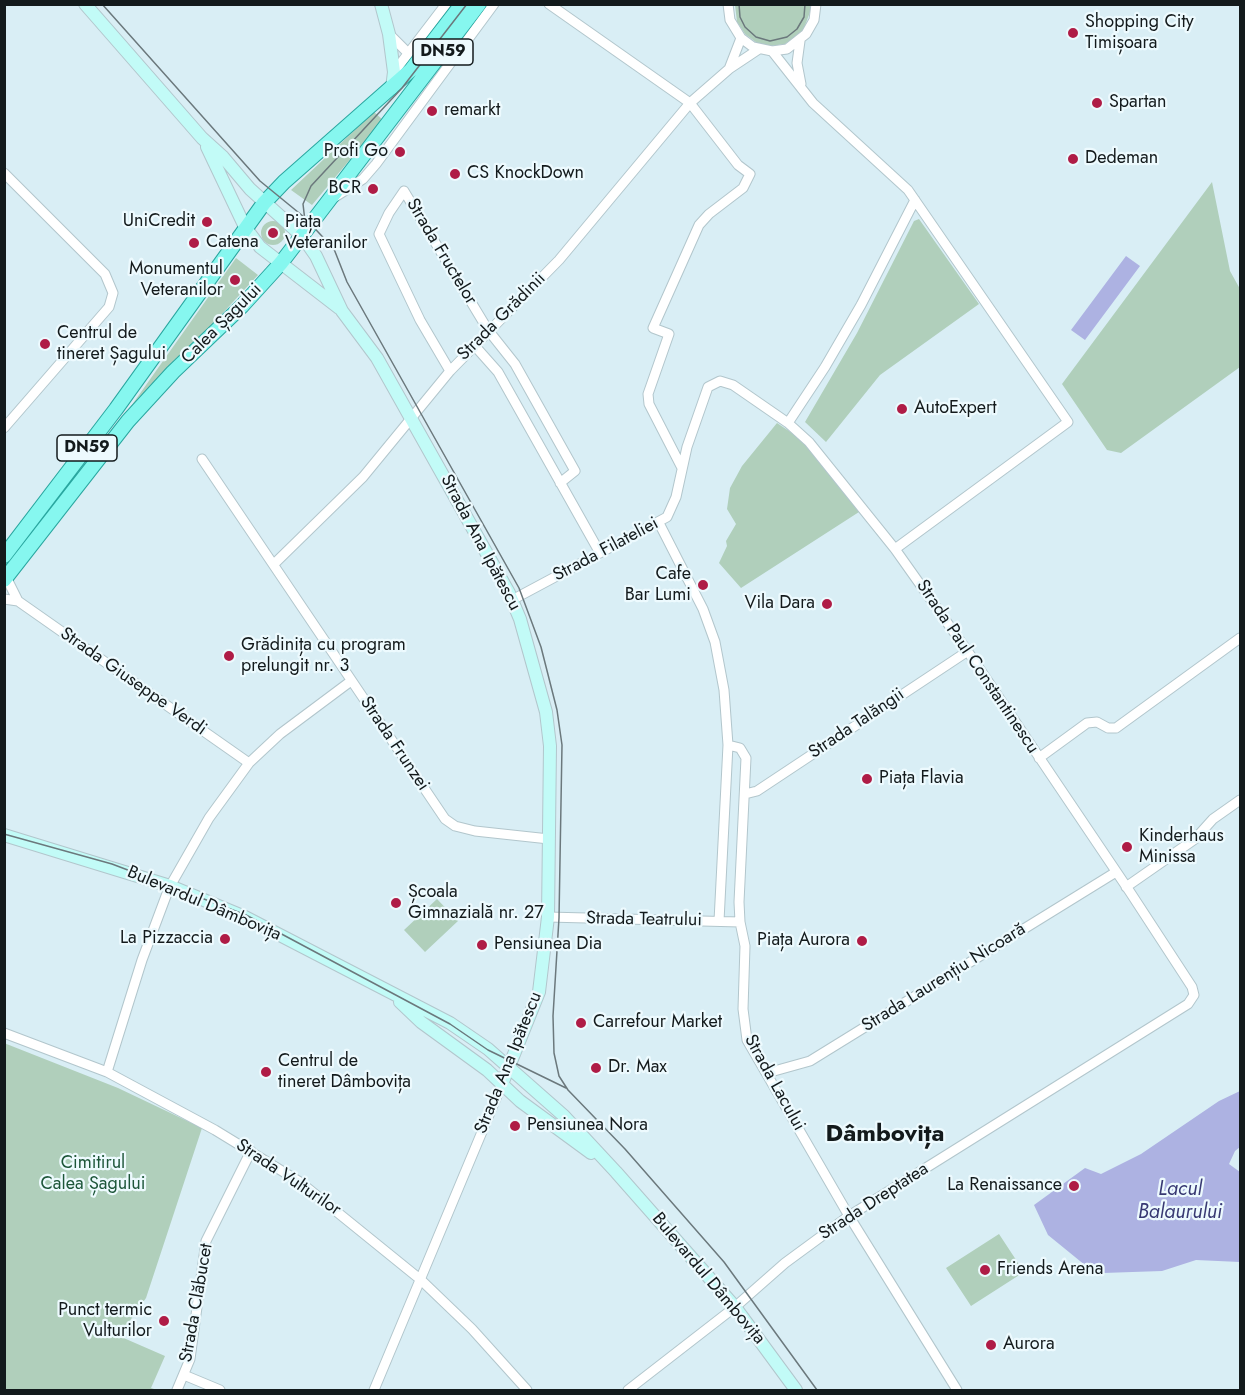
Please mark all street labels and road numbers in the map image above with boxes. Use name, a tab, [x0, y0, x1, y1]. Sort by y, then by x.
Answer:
road number: DN59	[413, 39, 473, 65]
street label: Strada Fructelor	[401, 195, 481, 309]
street label: Strada Grădinii	[453, 268, 551, 366]
street label: Calea Șagului	[177, 279, 267, 369]
road number: DN59	[57, 435, 117, 461]
street label: Strada Ana Ipătescu	[435, 471, 525, 615]
street label: Strada Filateliei	[550, 513, 662, 587]
street label: Strada Paul Constantinescu	[911, 576, 1043, 758]
street label: Strada Giuseppe Verdi	[56, 623, 210, 741]
street label: Strada Talăngii	[805, 684, 909, 764]
street label: Strada Frunzei	[355, 693, 433, 795]
street label: Bulevardul Dâmbovița	[124, 862, 284, 946]
street label: Strada Teatrului	[586, 908, 702, 932]
street label: Strada Laurențiu Nicoară	[858, 919, 1030, 1037]
street label: Strada Ana Ipătescu	[471, 989, 547, 1137]
street label: Strada Lacului	[739, 1031, 809, 1135]
street label: Strada Vulturilor	[231, 1135, 345, 1221]
street label: Strada Dreptatea	[815, 1159, 933, 1245]
street label: Bulevardul Dâmbovița	[647, 1209, 769, 1349]
street label: Strada Clăbucet	[176, 1242, 218, 1364]

